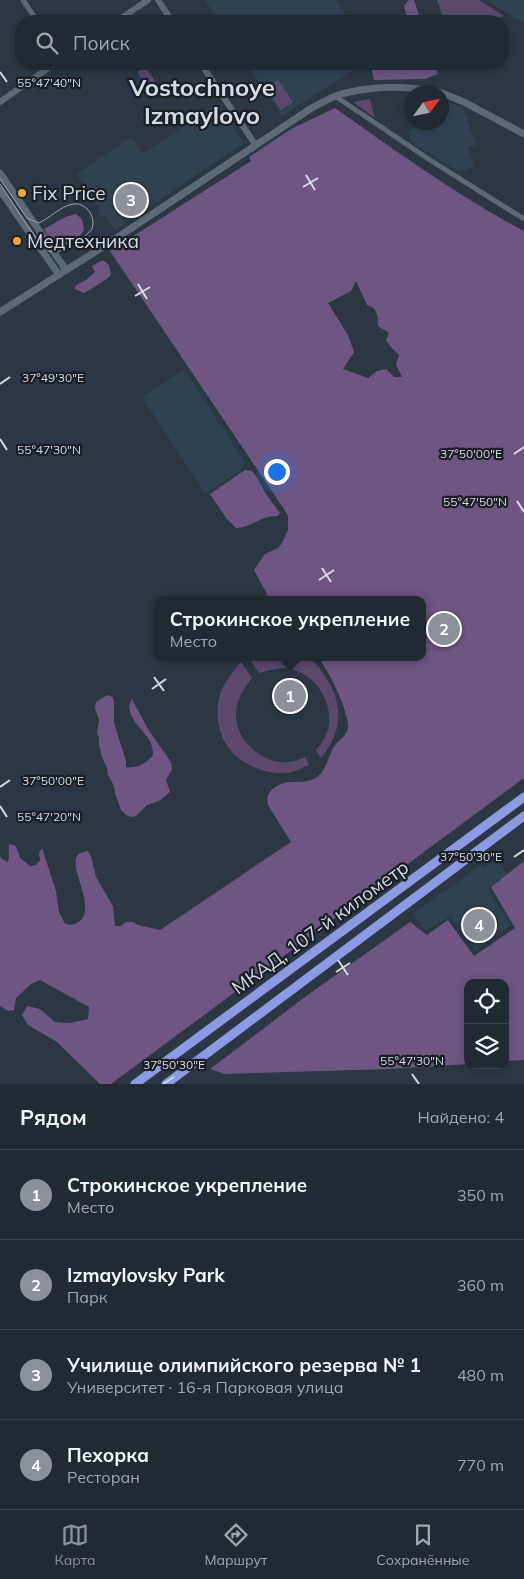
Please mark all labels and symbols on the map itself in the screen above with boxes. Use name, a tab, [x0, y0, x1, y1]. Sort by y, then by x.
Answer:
district label: Vostochnoye Izmaylovo	[128, 72, 275, 130]
text: 55°47'40"N	[17, 75, 81, 90]
north arrow	[404, 85, 449, 130]
place label: Fix Price	[32, 181, 105, 205]
pin: 3	[115, 181, 147, 219]
marker: Fix Price	[16, 187, 28, 199]
place label: Медтехника	[27, 229, 139, 253]
marker: Медтехника	[11, 235, 23, 247]
text: 37°49'30"E	[22, 370, 84, 385]
text: 55°47'30"N	[17, 442, 81, 457]
text: 37°50'00"E	[440, 446, 502, 461]
your location	[264, 459, 290, 485]
text: 55°47'50"N	[443, 494, 507, 509]
pin: 2	[428, 610, 460, 648]
pin: 1	[274, 677, 306, 715]
text: 37°50'00"E	[22, 773, 84, 788]
text: 55°47'20"N	[17, 809, 81, 824]
text: 37°50'30"E	[440, 849, 502, 864]
street label: МКАД, 107-й километр	[227, 855, 413, 999]
pin: 4	[463, 906, 495, 944]
text: 55°47'30"N	[380, 1053, 444, 1068]
text: 37°50'30"E	[143, 1057, 205, 1072]

